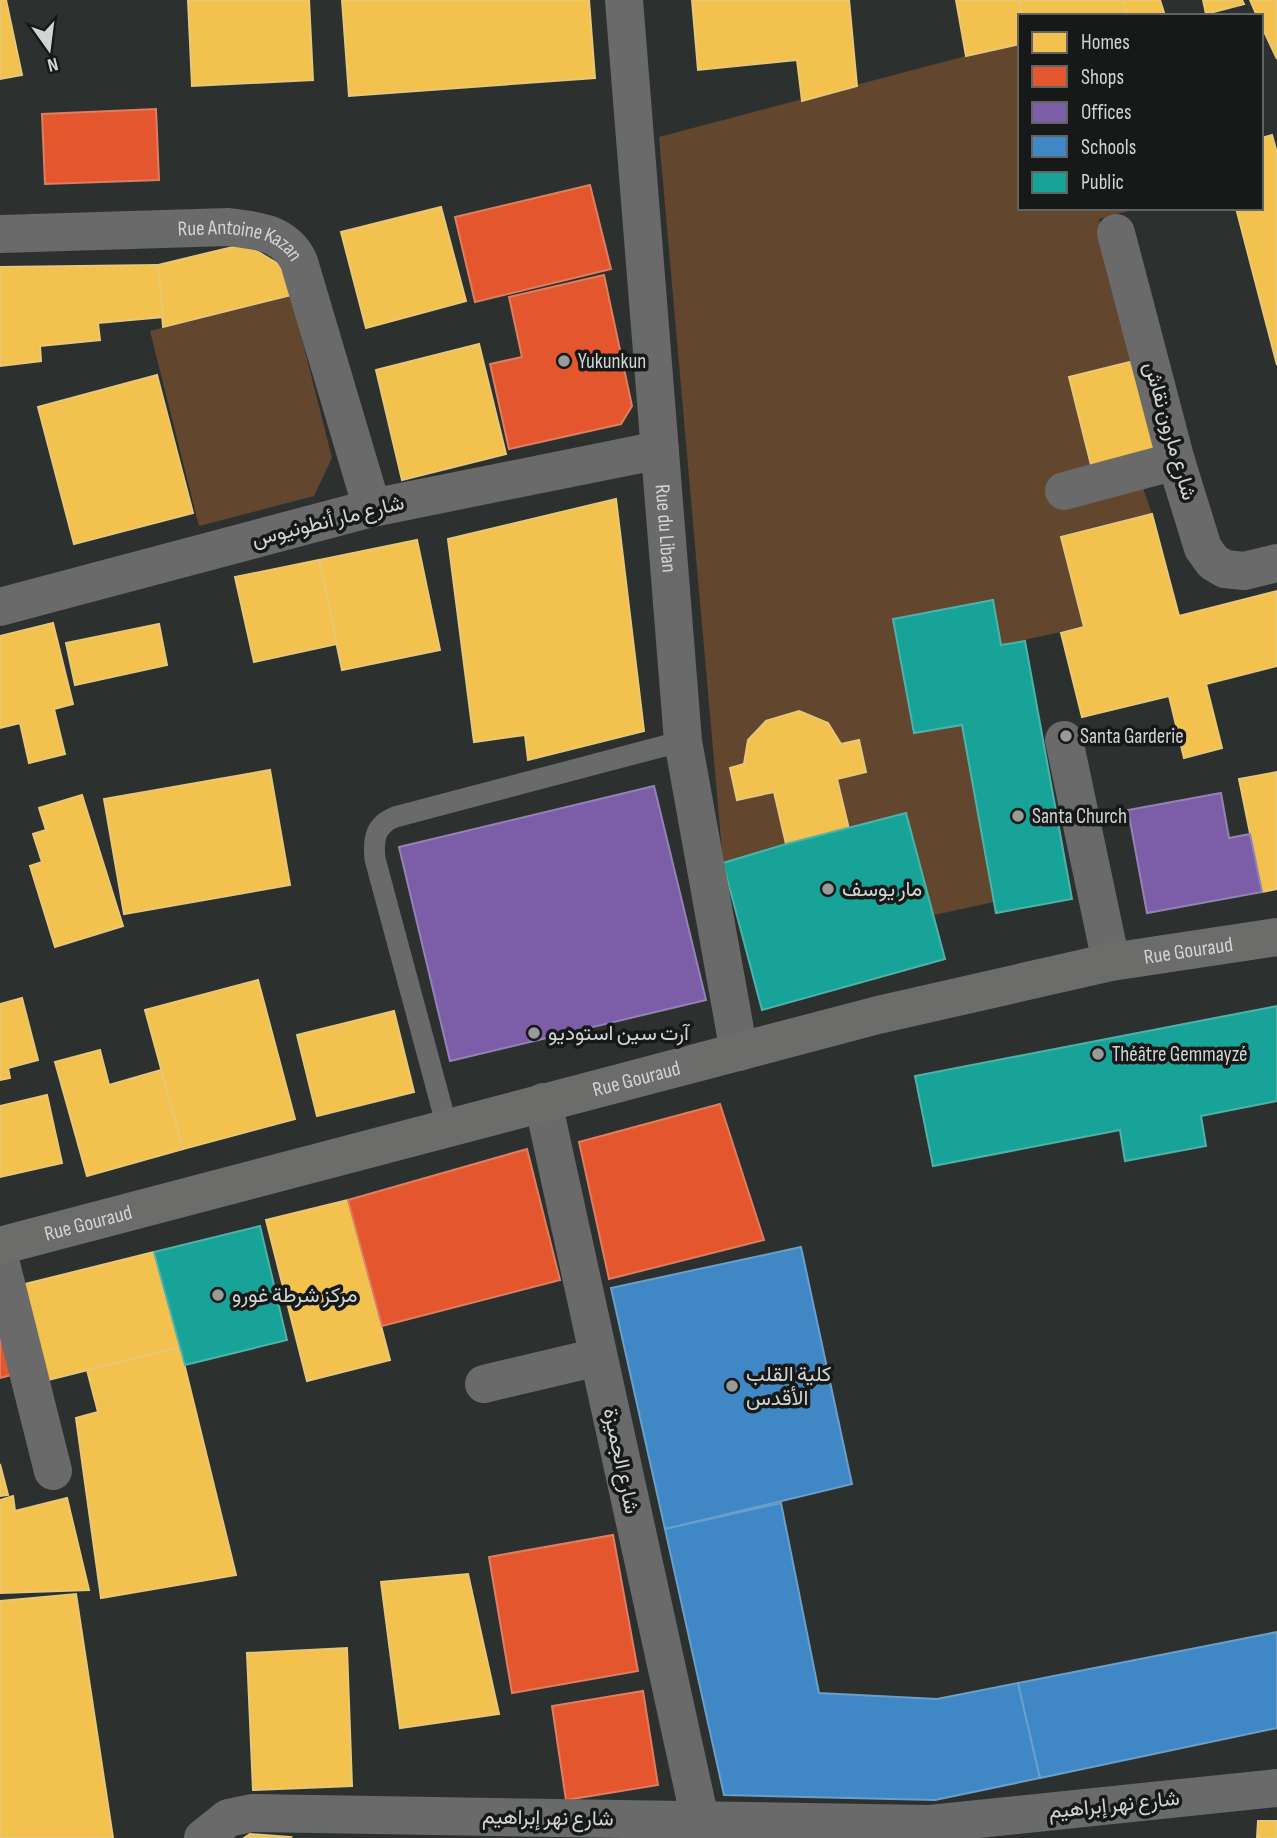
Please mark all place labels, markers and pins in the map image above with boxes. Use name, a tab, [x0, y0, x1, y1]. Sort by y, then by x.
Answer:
place label: Yukunkun	[578, 349, 646, 374]
marker: Yukunkun	[556, 353, 572, 369]
place label: Santa Garderie	[1080, 724, 1184, 749]
marker: Santa Garderie	[1058, 728, 1074, 744]
place label: Santa Church	[1032, 804, 1127, 829]
marker: Santa Church	[1010, 808, 1026, 824]
place label: مار يوسف	[842, 877, 922, 902]
marker: مار يوسف	[820, 881, 836, 897]
place label: آرت سين استوديو	[548, 1021, 691, 1046]
marker: آرت سين استوديو	[526, 1025, 542, 1041]
place label: Théâtre Gemmayzé	[1112, 1042, 1248, 1067]
marker: Théâtre Gemmayzé	[1090, 1046, 1106, 1062]
place label: مركز شرطة غورو	[232, 1283, 358, 1308]
marker: مركز شرطة غورو	[210, 1287, 226, 1303]
place label: كلية القلب الأقدس	[746, 1362, 831, 1411]
marker: كلية القلب الأقدس	[724, 1378, 740, 1394]

